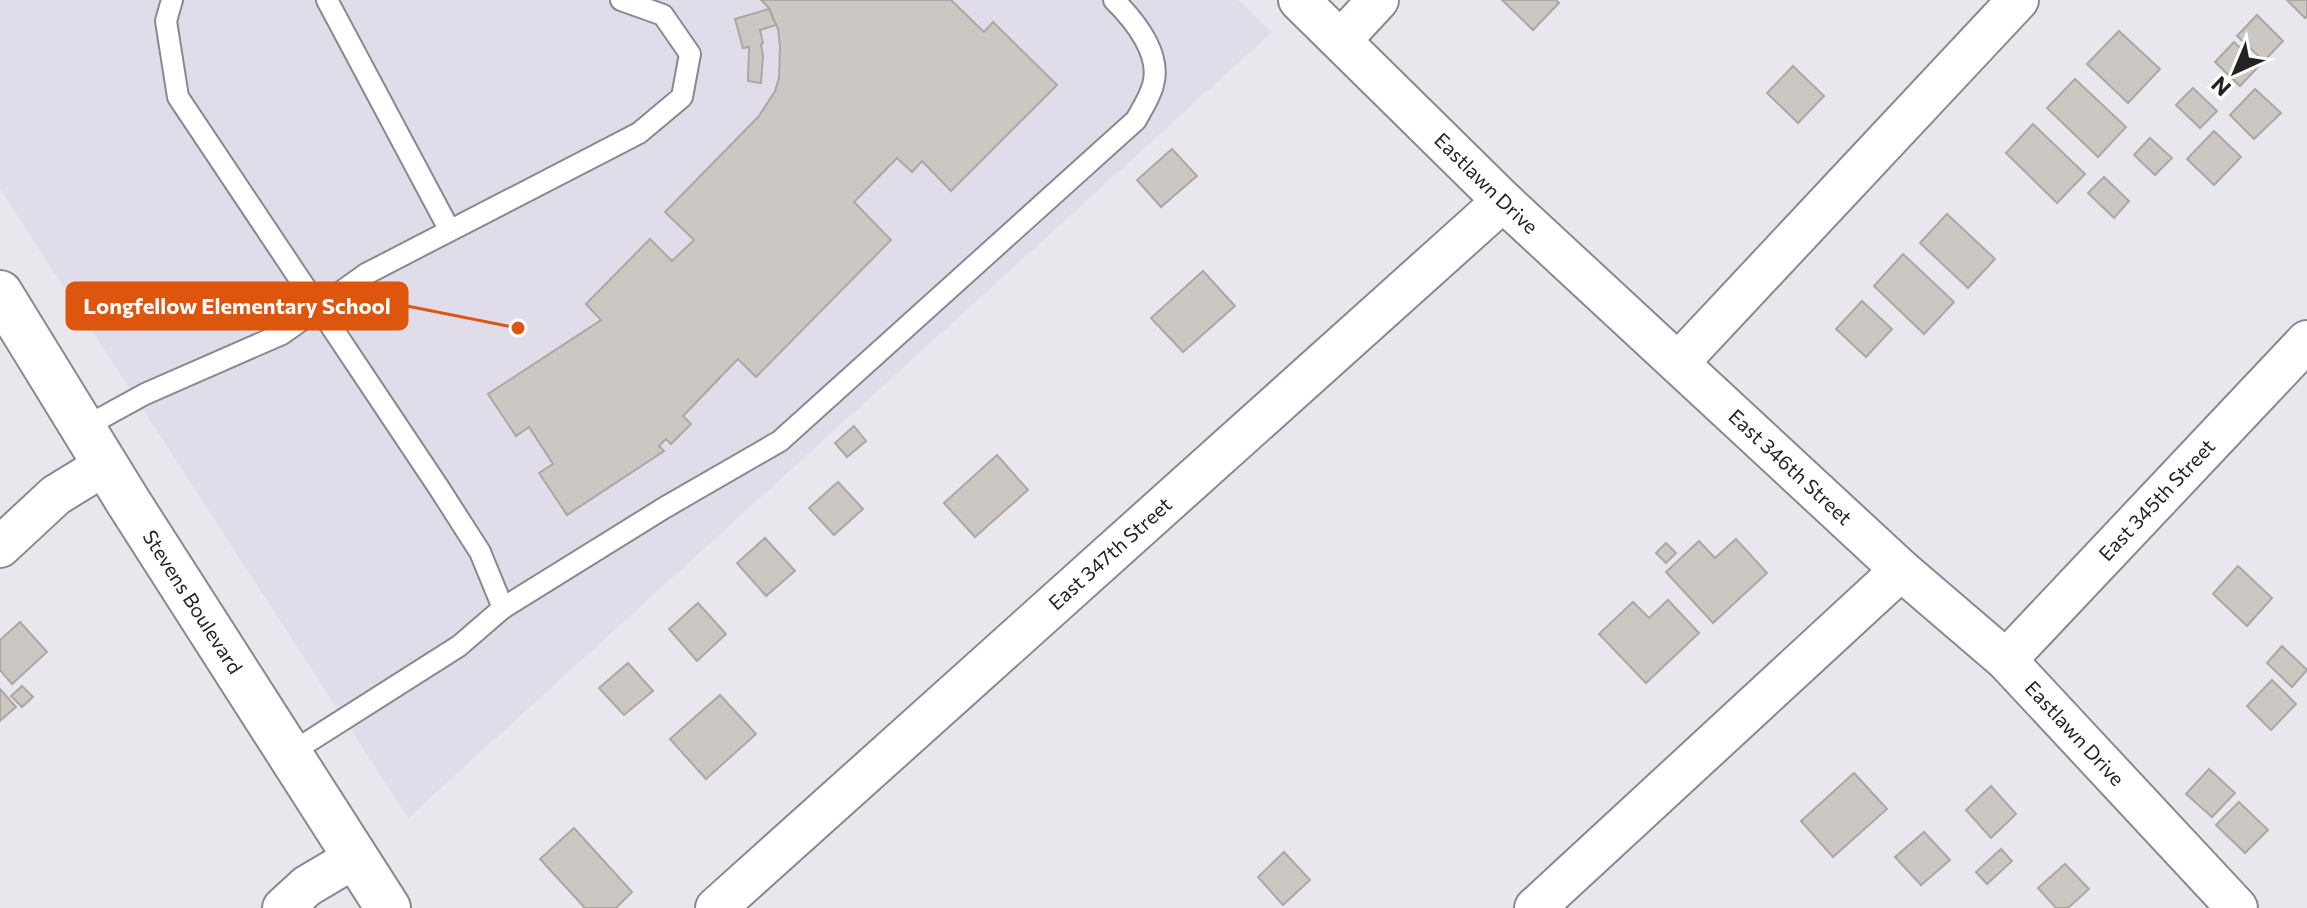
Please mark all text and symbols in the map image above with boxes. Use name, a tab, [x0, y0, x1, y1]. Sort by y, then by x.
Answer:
north arrow	[2195, 32, 2275, 112]
text: N	[2205, 71, 2236, 102]
street label: Eastlawn Drive	[1430, 127, 1543, 238]
callout: Longfellow Elementary School	[67, 283, 407, 329]
text: Longfellow Elementary School	[83, 292, 391, 319]
street label: East 346th Street	[1724, 404, 1857, 529]
street label: East 345th Street	[2093, 433, 2219, 565]
street label: East 347th Street	[1043, 492, 1176, 614]
street label: Stevens Boulevard	[138, 525, 248, 678]
street label: Eastlawn Drive	[2021, 675, 2130, 790]

